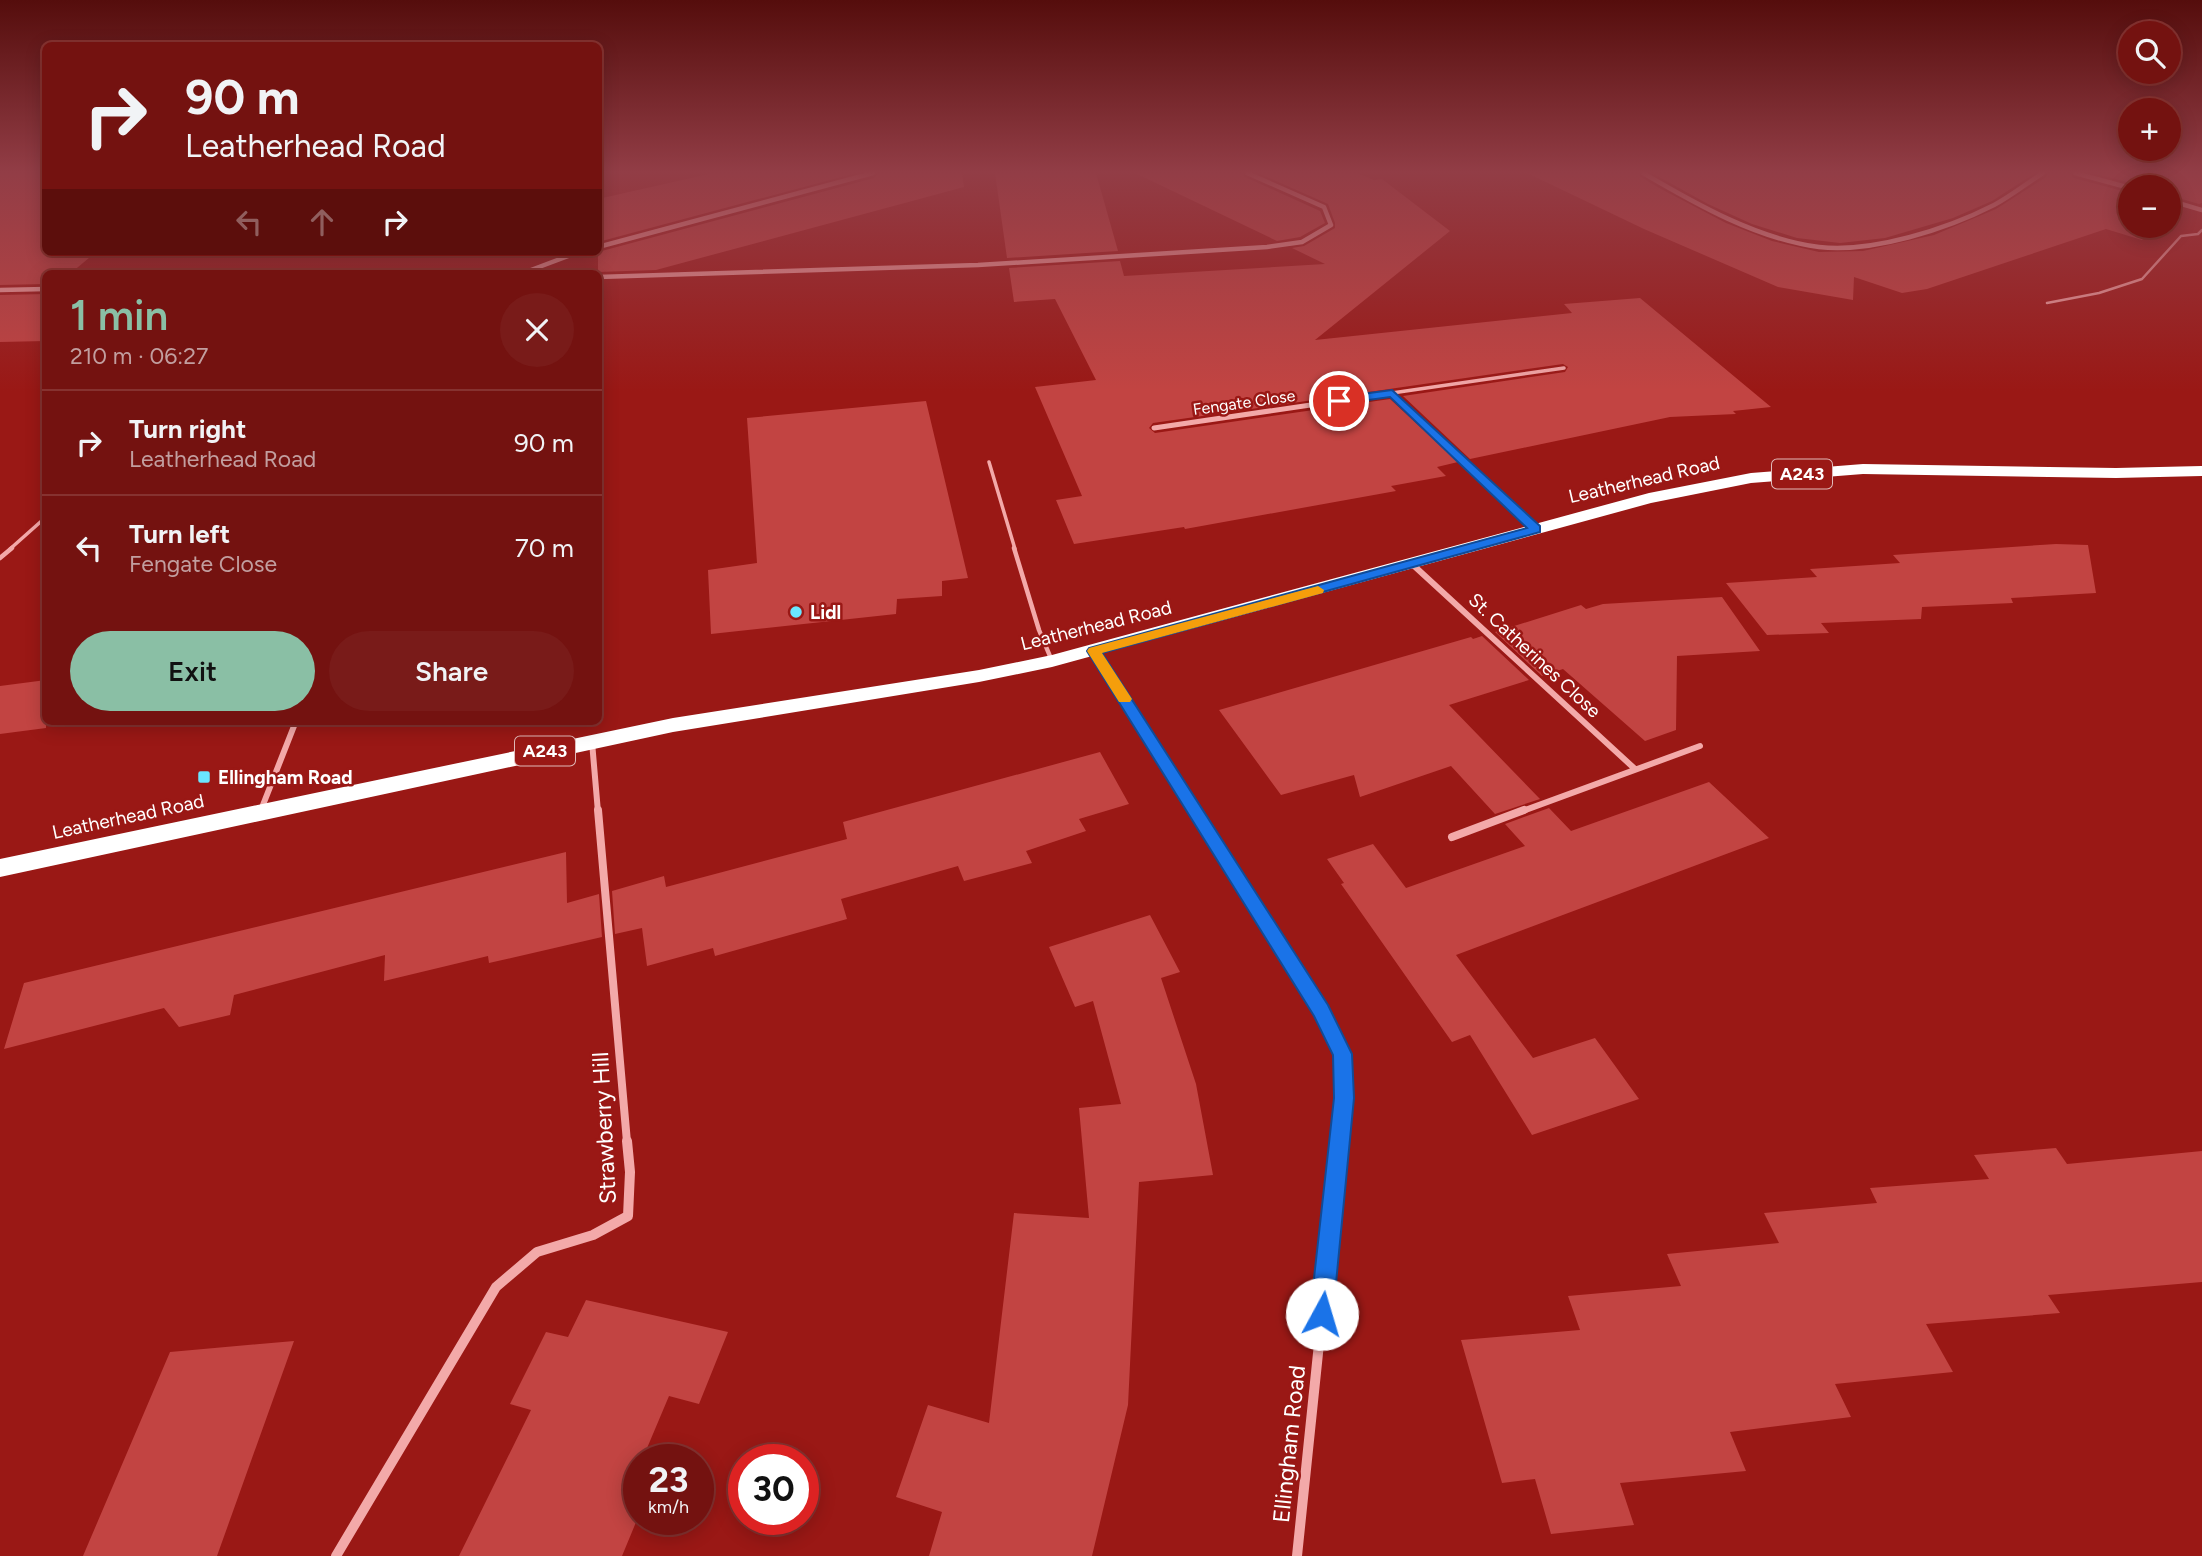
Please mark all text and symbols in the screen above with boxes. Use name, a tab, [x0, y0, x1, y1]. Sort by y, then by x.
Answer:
map controls	[2118, 21, 2181, 238]
button: search	[2118, 21, 2181, 84]
text: 90 m	[185, 67, 300, 126]
icon: right	[70, 70, 161, 161]
button: +	[2118, 98, 2181, 161]
text: Leatherhead Road	[185, 127, 446, 165]
button: −	[2118, 175, 2181, 238]
icon: left	[230, 203, 268, 241]
icon: ahead	[303, 203, 341, 241]
icon: right	[376, 203, 414, 241]
text: 1 min	[70, 290, 168, 341]
button: close	[500, 293, 574, 367]
text: 210 m · 06:27	[70, 342, 208, 370]
pin	[1309, 371, 1369, 431]
icon: arrive	[1320, 382, 1358, 420]
street label: Fengate Close	[1192, 386, 1297, 419]
text: Turn right	[129, 413, 246, 445]
icon: right	[70, 424, 108, 462]
text: 90 m	[514, 427, 574, 459]
text: Leatherhead Road	[129, 445, 316, 473]
street label: Leatherhead Road	[1566, 451, 1722, 508]
road number: A243	[1772, 460, 1832, 488]
text: Turn left	[129, 518, 230, 550]
icon: left	[70, 529, 108, 567]
text: 70 m	[515, 532, 574, 564]
text: Fengate Close	[129, 550, 277, 578]
street label: St. Catherines Close	[1464, 588, 1606, 723]
street label: Leatherhead Road	[1018, 596, 1174, 655]
place label: Lidl	[810, 601, 841, 624]
marker: Lidl	[788, 604, 804, 620]
button: Exit	[70, 631, 315, 711]
button: Share	[329, 631, 574, 711]
road number: A243	[515, 736, 575, 766]
place label: Ellingham Road	[218, 766, 353, 789]
marker: Ellingham Road	[196, 769, 212, 785]
street label: Leatherhead Road	[50, 789, 206, 844]
street label: Strawberry Hill	[586, 1051, 622, 1205]
position arrow	[1285, 1277, 1359, 1351]
street label: Ellingham Road	[1267, 1364, 1311, 1524]
speed limit sign: 30	[728, 1444, 819, 1535]
text: 23	[649, 1459, 688, 1501]
text: km/h	[648, 1496, 689, 1518]

